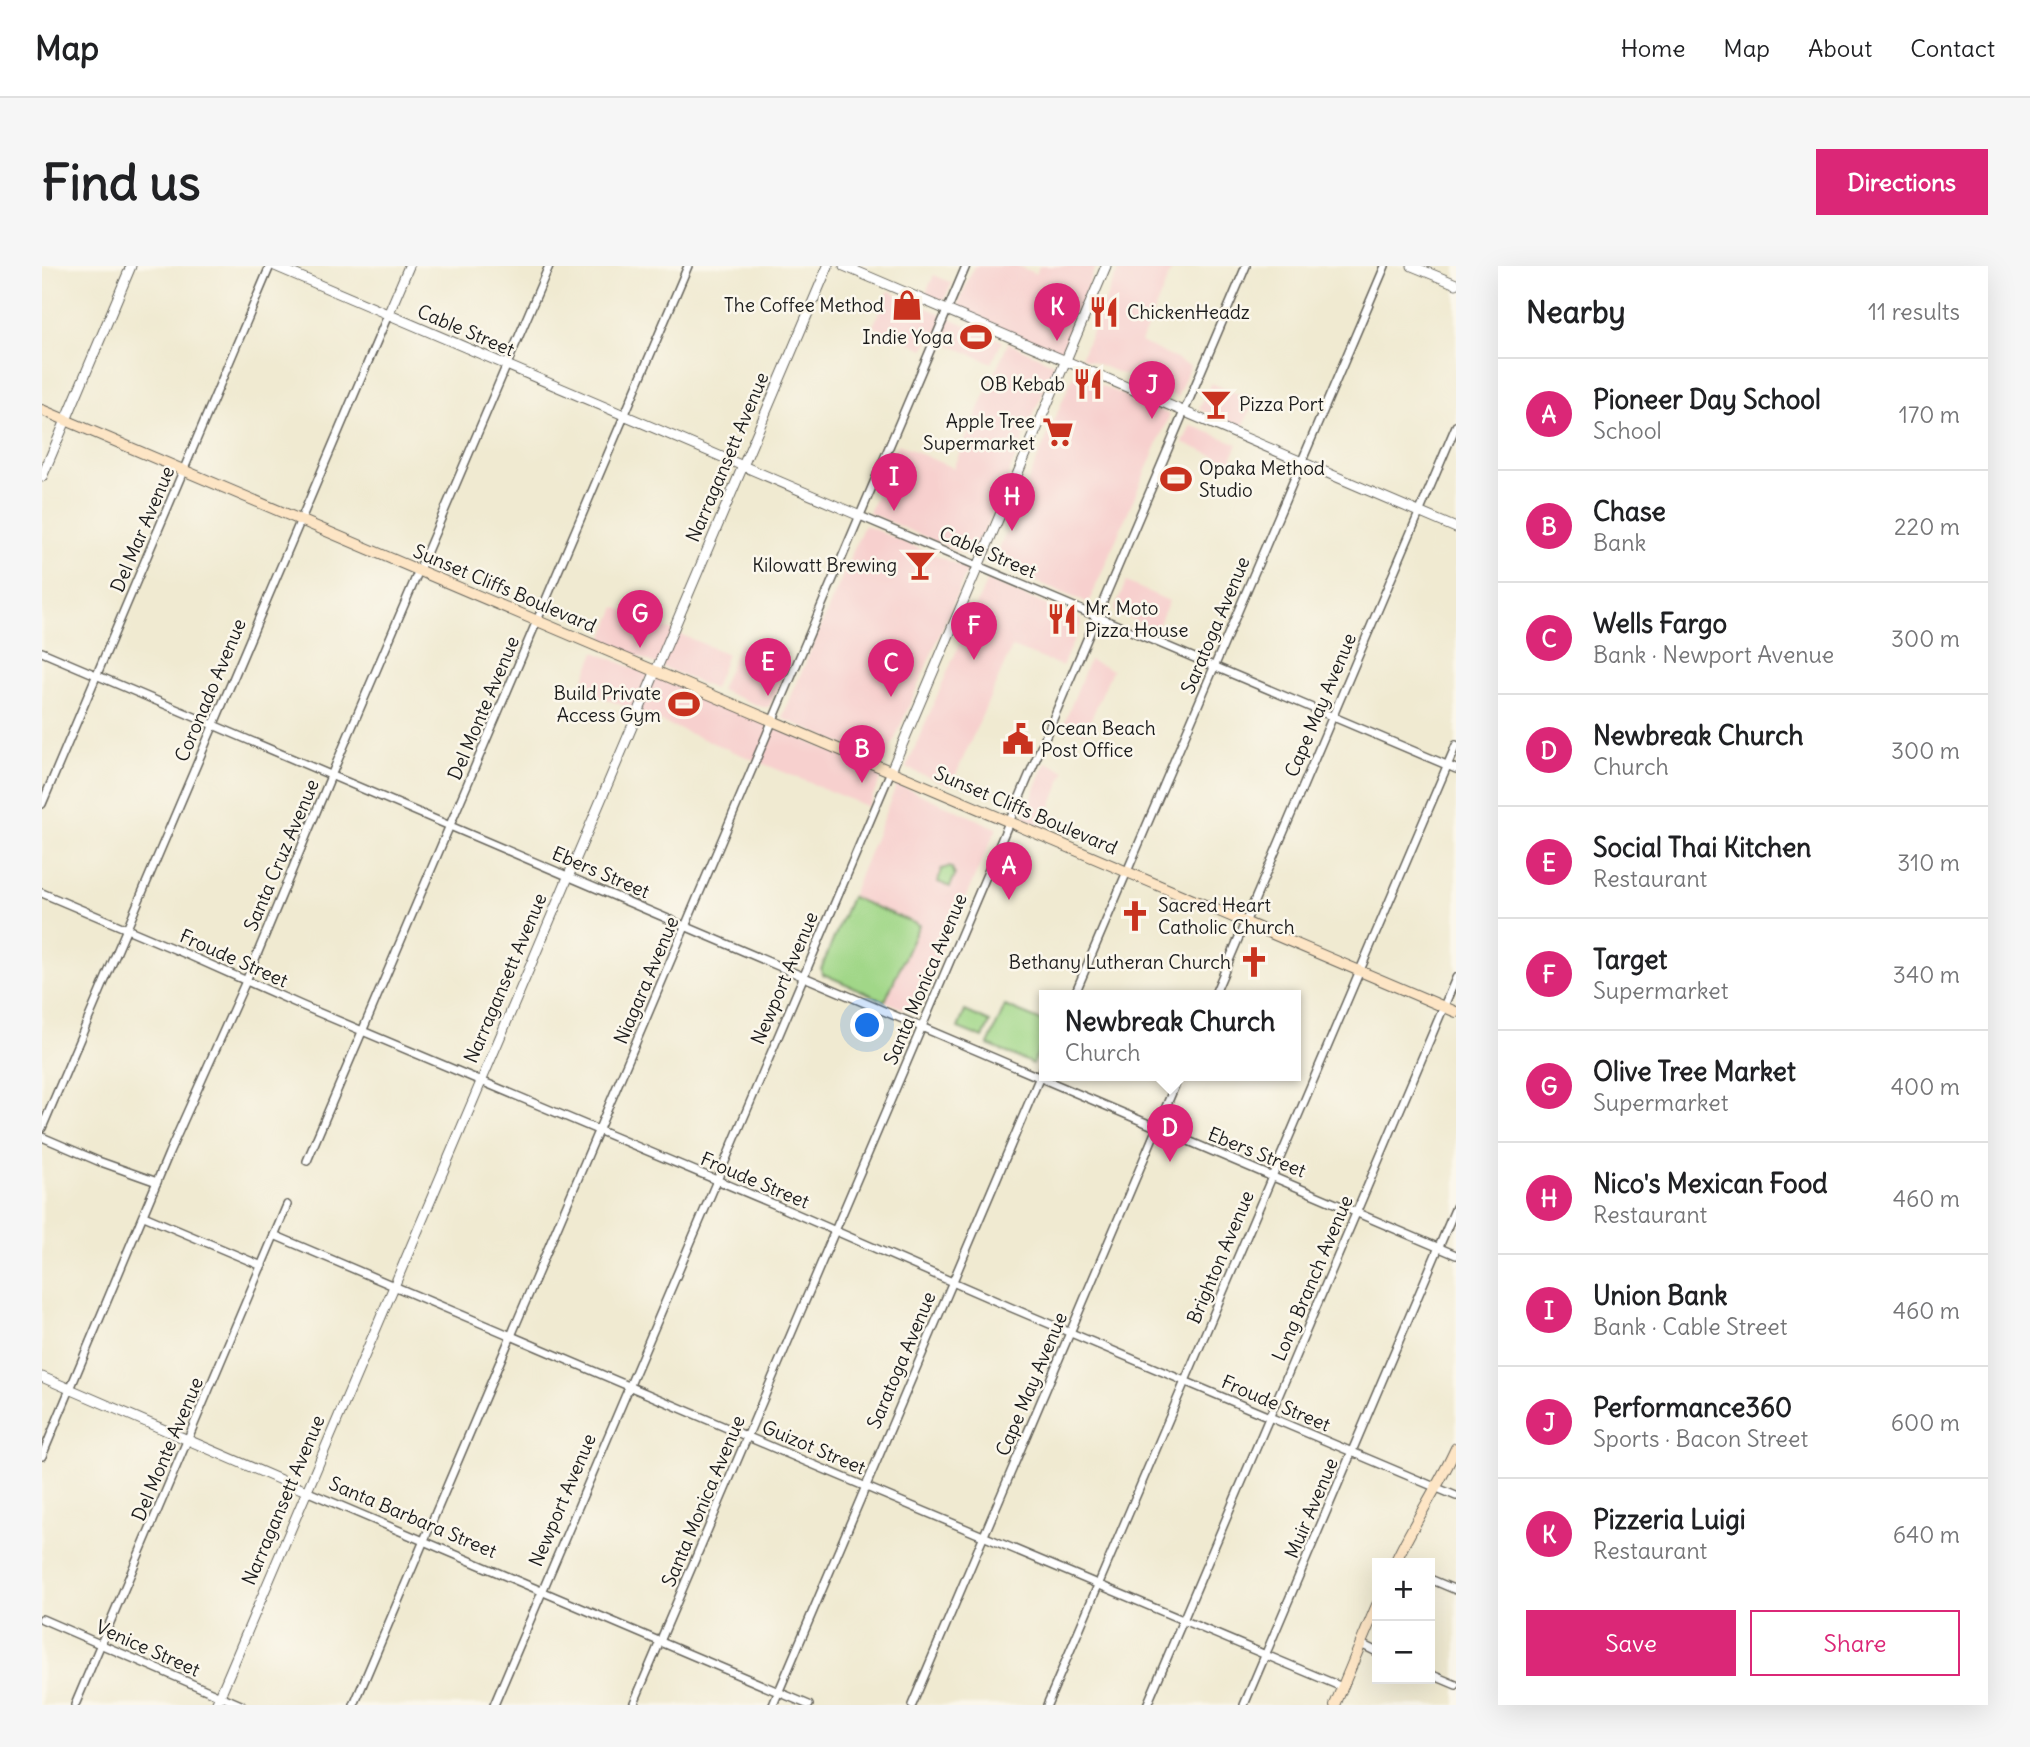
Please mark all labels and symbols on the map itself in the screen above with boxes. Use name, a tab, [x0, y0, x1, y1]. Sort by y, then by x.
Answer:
pin: K	[1034, 283, 1080, 341]
shop icon: The Coffee Method	[890, 288, 924, 322]
place label: The Coffee Method	[724, 293, 884, 317]
restaurant icon: ChickenHeadz	[1087, 295, 1121, 329]
street label: Cable Street	[414, 299, 518, 361]
place label: ChickenHeadz	[1127, 300, 1250, 324]
sports icon: Indie Yoga	[959, 320, 993, 354]
place label: Indie Yoga	[862, 325, 953, 349]
pin: J	[1129, 361, 1175, 419]
restaurant icon: OB Kebab	[1071, 367, 1105, 401]
street label: Narragansett Avenue	[680, 368, 774, 546]
place label: OB Kebab	[980, 372, 1065, 396]
bar icon: Pizza Port	[1199, 387, 1233, 421]
place label: Pizza Port	[1239, 392, 1324, 416]
place label: Apple Tree Supermarket	[923, 409, 1035, 455]
supermarket icon: Apple Tree Supermarket	[1041, 415, 1075, 449]
pin: I	[871, 453, 917, 511]
place label: Opaka Method Studio	[1199, 456, 1325, 502]
street label: Del Mar Avenue	[105, 462, 179, 596]
sports icon: Opaka Method Studio	[1159, 462, 1193, 496]
pin: H	[989, 473, 1035, 531]
street label: Cable Street	[936, 521, 1040, 583]
street label: Sunset Cliffs Boulevard	[410, 539, 600, 637]
bar icon: Kilowatt Brewing	[903, 548, 937, 582]
place label: Kilowatt Brewing	[752, 553, 897, 577]
street label: Saratoga Avenue	[1175, 553, 1255, 697]
pin: G	[617, 590, 663, 648]
place label: Mr. Moto Pizza House	[1085, 596, 1188, 642]
pin: F	[951, 602, 997, 660]
restaurant icon: Mr. Moto Pizza House	[1045, 602, 1079, 636]
street label: Coronado Avenue	[169, 615, 251, 765]
street label: Cape May Avenue	[1279, 630, 1361, 780]
street label: Del Monte Avenue	[442, 632, 524, 784]
pin: E	[745, 638, 791, 696]
pin: C	[868, 639, 914, 697]
place label: Build Private Access Gym	[553, 681, 661, 727]
sports icon: Build Private Access Gym	[667, 687, 701, 721]
place label: Ocean Beach Post Office	[1041, 716, 1156, 762]
public building icon: Ocean Beach Post Office	[1001, 722, 1035, 756]
pin: B	[839, 725, 885, 783]
street label: Sunset Cliffs Boulevard	[931, 761, 1121, 859]
street label: Santa Cruz Avenue	[238, 775, 324, 935]
street label: Ebers Street	[549, 841, 653, 903]
pin: A	[986, 842, 1032, 900]
street label: Narragansett Avenue	[458, 889, 552, 1067]
street label: Santa Monica Avenue	[878, 890, 972, 1068]
place label: Sacred Heart Catholic Church	[1158, 893, 1295, 939]
church icon: Sacred Heart Catholic Church	[1118, 899, 1152, 933]
street label: Newport Avenue	[745, 908, 823, 1048]
street label: Niagara Avenue	[608, 913, 684, 1047]
street label: Froude Street	[176, 923, 292, 993]
church icon: Bethany Lutheran Church	[1237, 945, 1271, 979]
place label: Bethany Lutheran Church	[1008, 950, 1231, 974]
your location	[850, 1008, 884, 1042]
pin: D	[1147, 1104, 1193, 1162]
street label: Ebers Street	[1205, 1121, 1309, 1183]
street label: Froude Street	[697, 1146, 813, 1214]
street label: Brighton Avenue	[1181, 1187, 1259, 1327]
street label: Long Branch Avenue	[1266, 1192, 1358, 1364]
street label: Saratoga Avenue	[861, 1288, 941, 1432]
street label: Cape May Avenue	[990, 1309, 1072, 1459]
street label: Froude Street	[1218, 1369, 1334, 1437]
street label: Del Monte Avenue	[126, 1373, 208, 1525]
street label: Narragansett Avenue	[236, 1411, 330, 1589]
street label: Santa Monica Avenue	[656, 1412, 750, 1590]
street label: Guizot Street	[759, 1414, 869, 1480]
street label: Newport Avenue	[523, 1430, 601, 1570]
street label: Muir Avenue	[1279, 1454, 1343, 1562]
street label: Santa Barbara Street	[325, 1471, 501, 1563]
street label: Venice Street	[92, 1614, 204, 1682]

